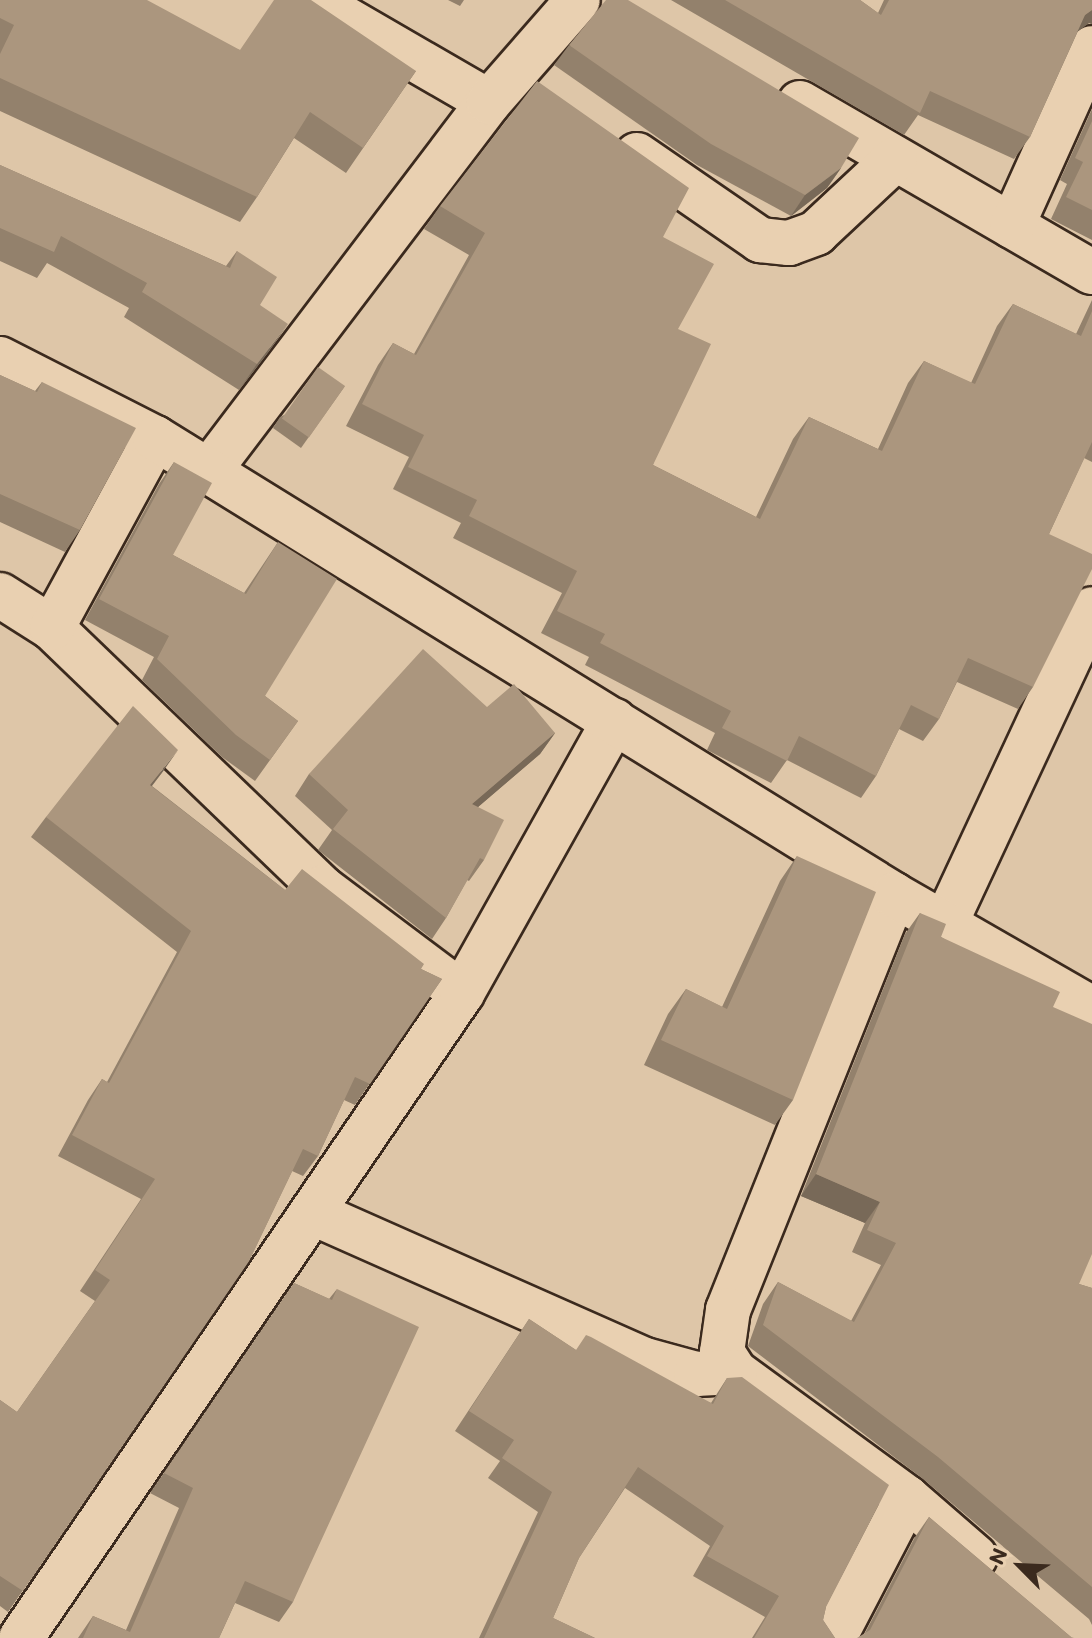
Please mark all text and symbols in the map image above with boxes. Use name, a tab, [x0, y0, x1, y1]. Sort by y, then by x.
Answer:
north arrow	[980, 1526, 1060, 1606]
text: N	[982, 1544, 1013, 1568]

